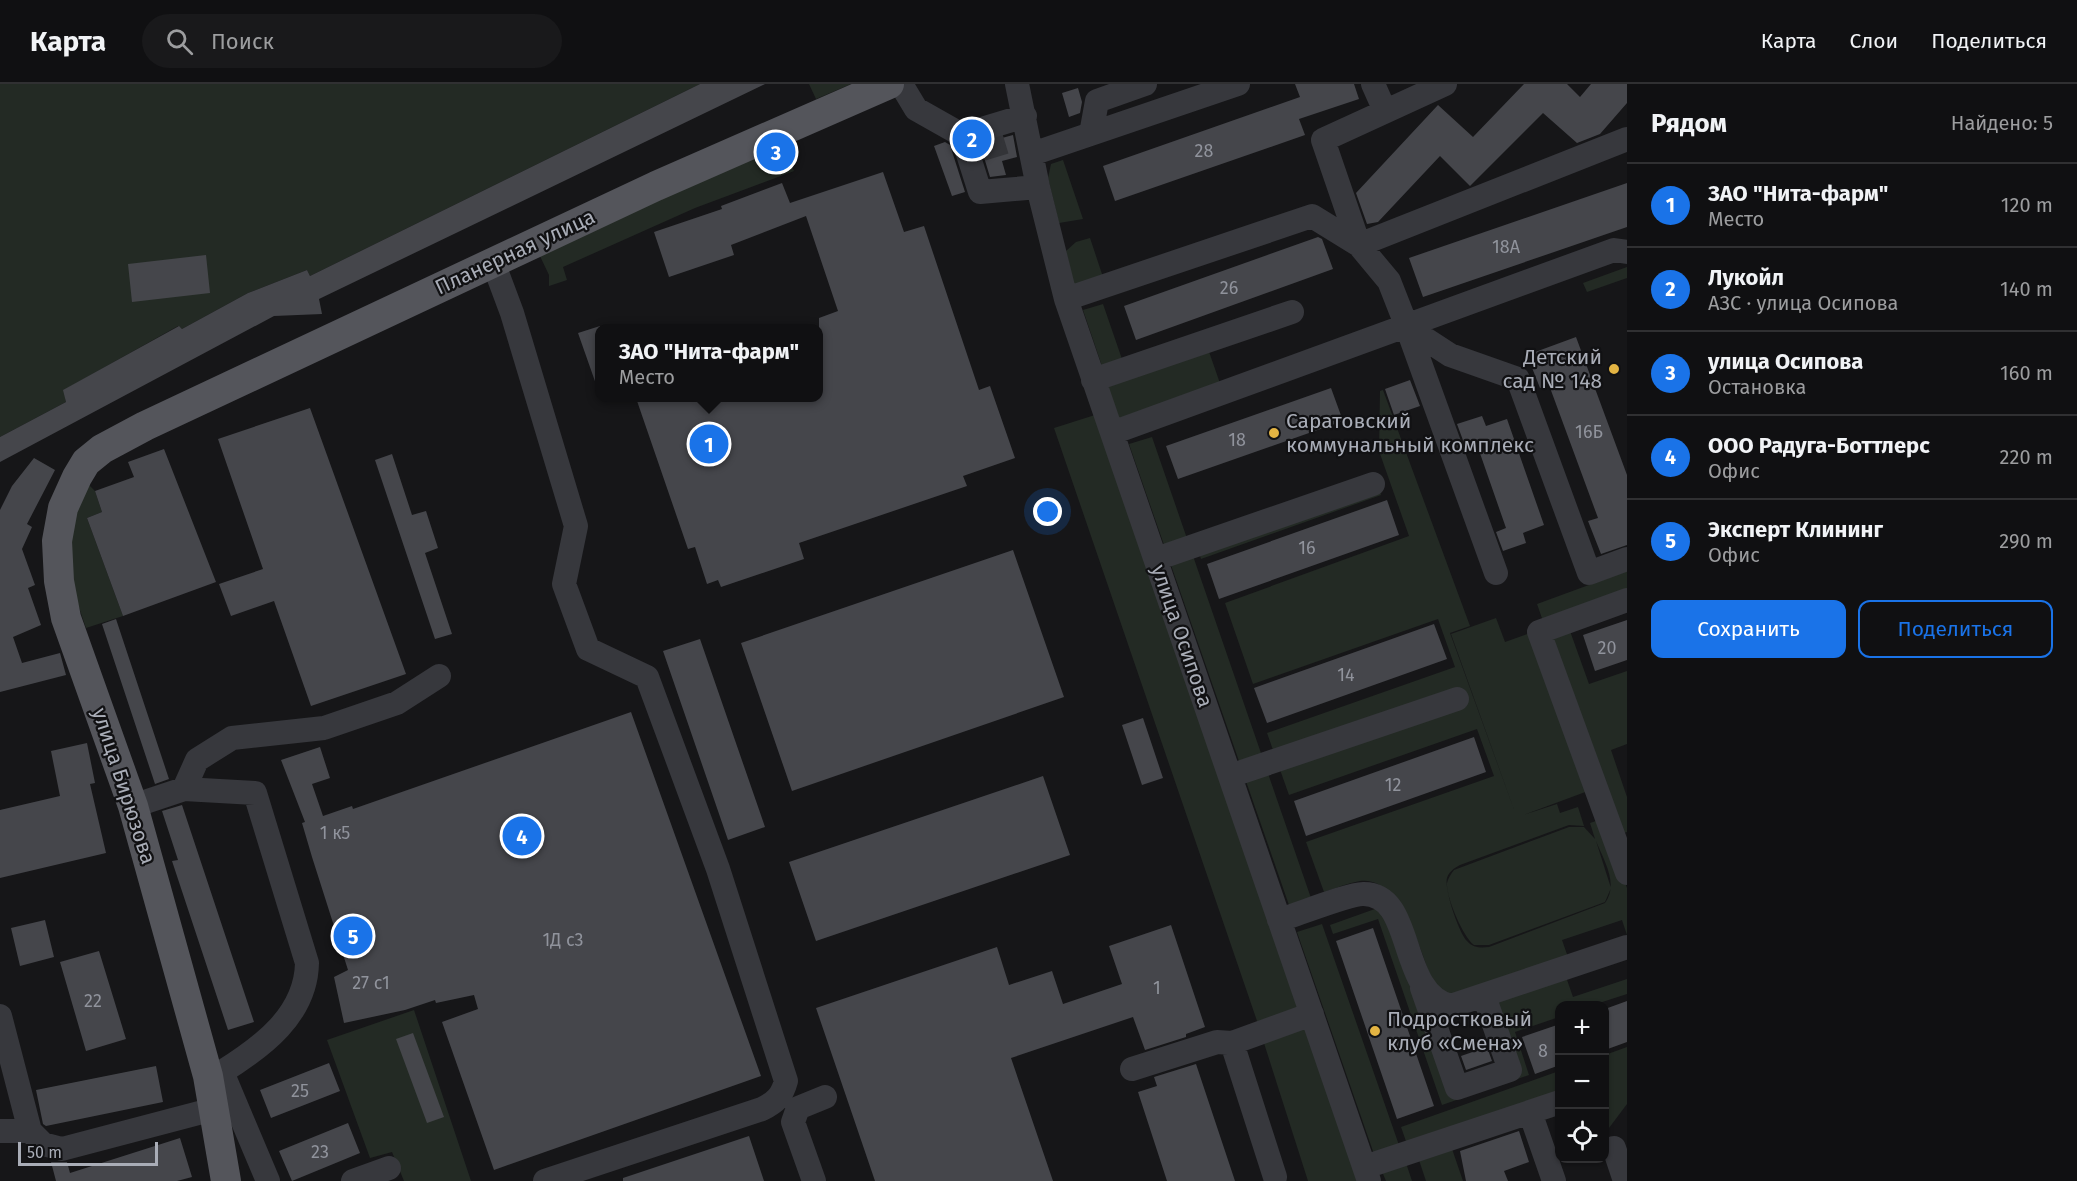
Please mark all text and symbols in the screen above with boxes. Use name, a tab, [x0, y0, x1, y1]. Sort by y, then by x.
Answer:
search box	[142, 14, 562, 68]
text: Карта	[30, 25, 106, 58]
icon: search	[163, 25, 196, 58]
text: Поиск	[211, 28, 274, 55]
text: Карта	[1761, 28, 1817, 54]
text: Слои	[1850, 28, 1898, 54]
text: Поделиться	[1931, 28, 2047, 54]
text: Рядом	[1651, 108, 1727, 139]
text: Найдено: 5	[1951, 111, 2053, 135]
pin: 2	[952, 116, 992, 162]
pin: 3	[756, 130, 796, 174]
house number: 28	[1195, 140, 1213, 162]
text: ЗАО "Нита-фарм"	[1708, 180, 1889, 207]
text: 1	[1666, 193, 1675, 217]
text: 120 m	[2001, 193, 2053, 217]
street label: Планерная улица	[431, 204, 599, 300]
text: Место	[1708, 207, 1764, 231]
house number: 18А	[1492, 236, 1521, 258]
text: Лукойл	[1708, 264, 1784, 291]
house number: 26	[1220, 277, 1238, 299]
text: 2	[1665, 277, 1676, 301]
text: 140 m	[2000, 277, 2053, 301]
text: АЗС · улица Осипова	[1708, 291, 1898, 315]
popup	[595, 324, 823, 402]
text: ЗАО "Нита-фарм"	[619, 338, 799, 365]
place label: Детский сад № 148	[1503, 344, 1602, 394]
text: улица Осипова	[1708, 348, 1863, 375]
text: 3	[1665, 361, 1676, 385]
text: 160 m	[2000, 361, 2053, 385]
marker: Детский сад № 148	[1607, 362, 1621, 376]
text: Место	[619, 365, 675, 389]
text: Остановка	[1708, 375, 1806, 399]
place label: Саратовский коммунальный комплекс	[1286, 408, 1534, 458]
house number: 16Б	[1575, 421, 1603, 443]
pin: 1	[690, 422, 728, 466]
marker: Саратовский коммунальный комплекс	[1267, 426, 1281, 440]
house number: 18	[1228, 429, 1246, 451]
text: ООО Радуга-Боттлерс	[1708, 432, 1930, 459]
text: 4	[1665, 445, 1676, 469]
text: 220 m	[2000, 445, 2053, 469]
text: Офис	[1708, 459, 1760, 483]
your location	[1033, 497, 1062, 526]
text: Эксперт Клининг	[1708, 516, 1883, 543]
text: 5	[1665, 529, 1676, 553]
text: 290 m	[1999, 529, 2053, 553]
house number: 16	[1298, 537, 1316, 559]
text: Офис	[1708, 543, 1760, 567]
street label: улица Осипова	[1145, 561, 1219, 711]
button: Сохранить	[1651, 600, 1846, 658]
button: Поделиться	[1858, 600, 2053, 658]
house number: 20	[1598, 637, 1616, 659]
house number: 14	[1337, 664, 1355, 686]
street label: улица Бирюзова	[86, 704, 162, 868]
house number: 12	[1385, 774, 1401, 796]
pin: 4	[502, 814, 542, 858]
house number: 1 к5	[320, 822, 350, 844]
pin: 5	[334, 914, 372, 958]
house number: 1Д с3	[542, 929, 584, 951]
house number: 27 с1	[352, 972, 390, 994]
house number: 1	[1153, 977, 1161, 999]
house number: 22	[84, 990, 102, 1012]
map controls	[1555, 1001, 1609, 1163]
button: +	[1555, 1001, 1609, 1055]
place label: Подростковый клуб «Смена»	[1387, 1006, 1532, 1056]
marker: Подростковый клуб «Смена»	[1368, 1024, 1382, 1038]
house number: 8	[1538, 1040, 1548, 1062]
button: −	[1555, 1055, 1609, 1109]
house number: 25	[291, 1080, 309, 1102]
button: locate	[1555, 1109, 1609, 1163]
scale bar	[18, 1139, 158, 1166]
house number: 23	[311, 1141, 329, 1163]
text: 50 m	[27, 1143, 62, 1162]

